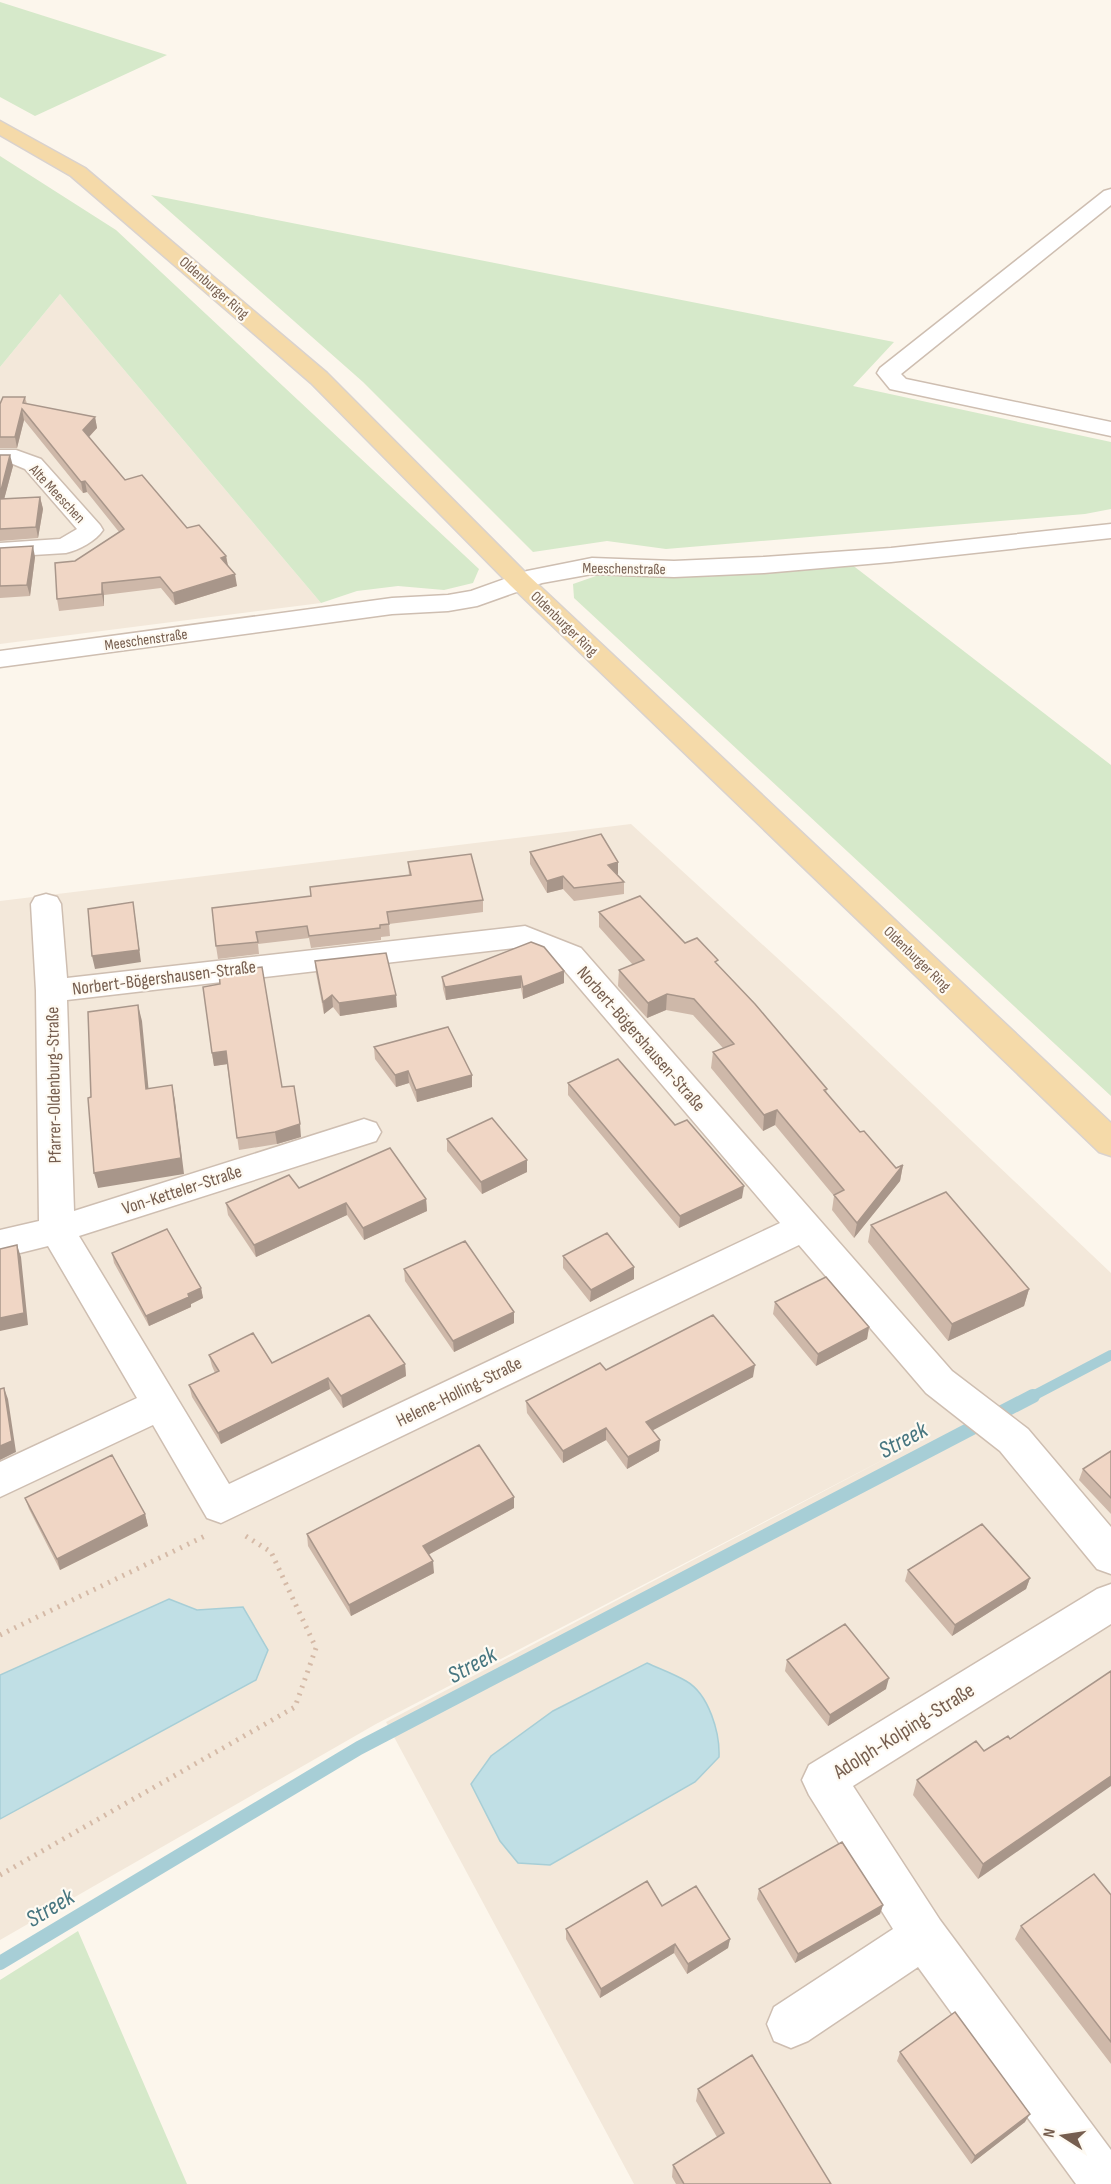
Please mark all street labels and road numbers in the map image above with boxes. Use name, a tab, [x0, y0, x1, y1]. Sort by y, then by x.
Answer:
street label: Oldenburger Ring	[175, 253, 253, 323]
street label: Alte Meeschen	[24, 460, 89, 527]
street label: Meeschenstraße	[582, 559, 666, 579]
street label: Oldenburger Ring	[526, 587, 602, 661]
street label: Meeschenstraße	[103, 625, 189, 655]
street label: Oldenburger Ring	[879, 922, 955, 996]
street label: Norbert-Bögershausen-Straße	[71, 956, 257, 1000]
street label: Norbert-Bögershausen-Straße	[572, 962, 710, 1116]
street label: Pfarrer-Oldenburg-Straße	[42, 1006, 66, 1164]
street label: Von-Ketteler-Straße	[120, 1161, 244, 1219]
street label: Helene-Holling-Straße	[393, 1353, 525, 1431]
street label: Adolph-Kolping-Straße	[828, 1678, 979, 1785]

